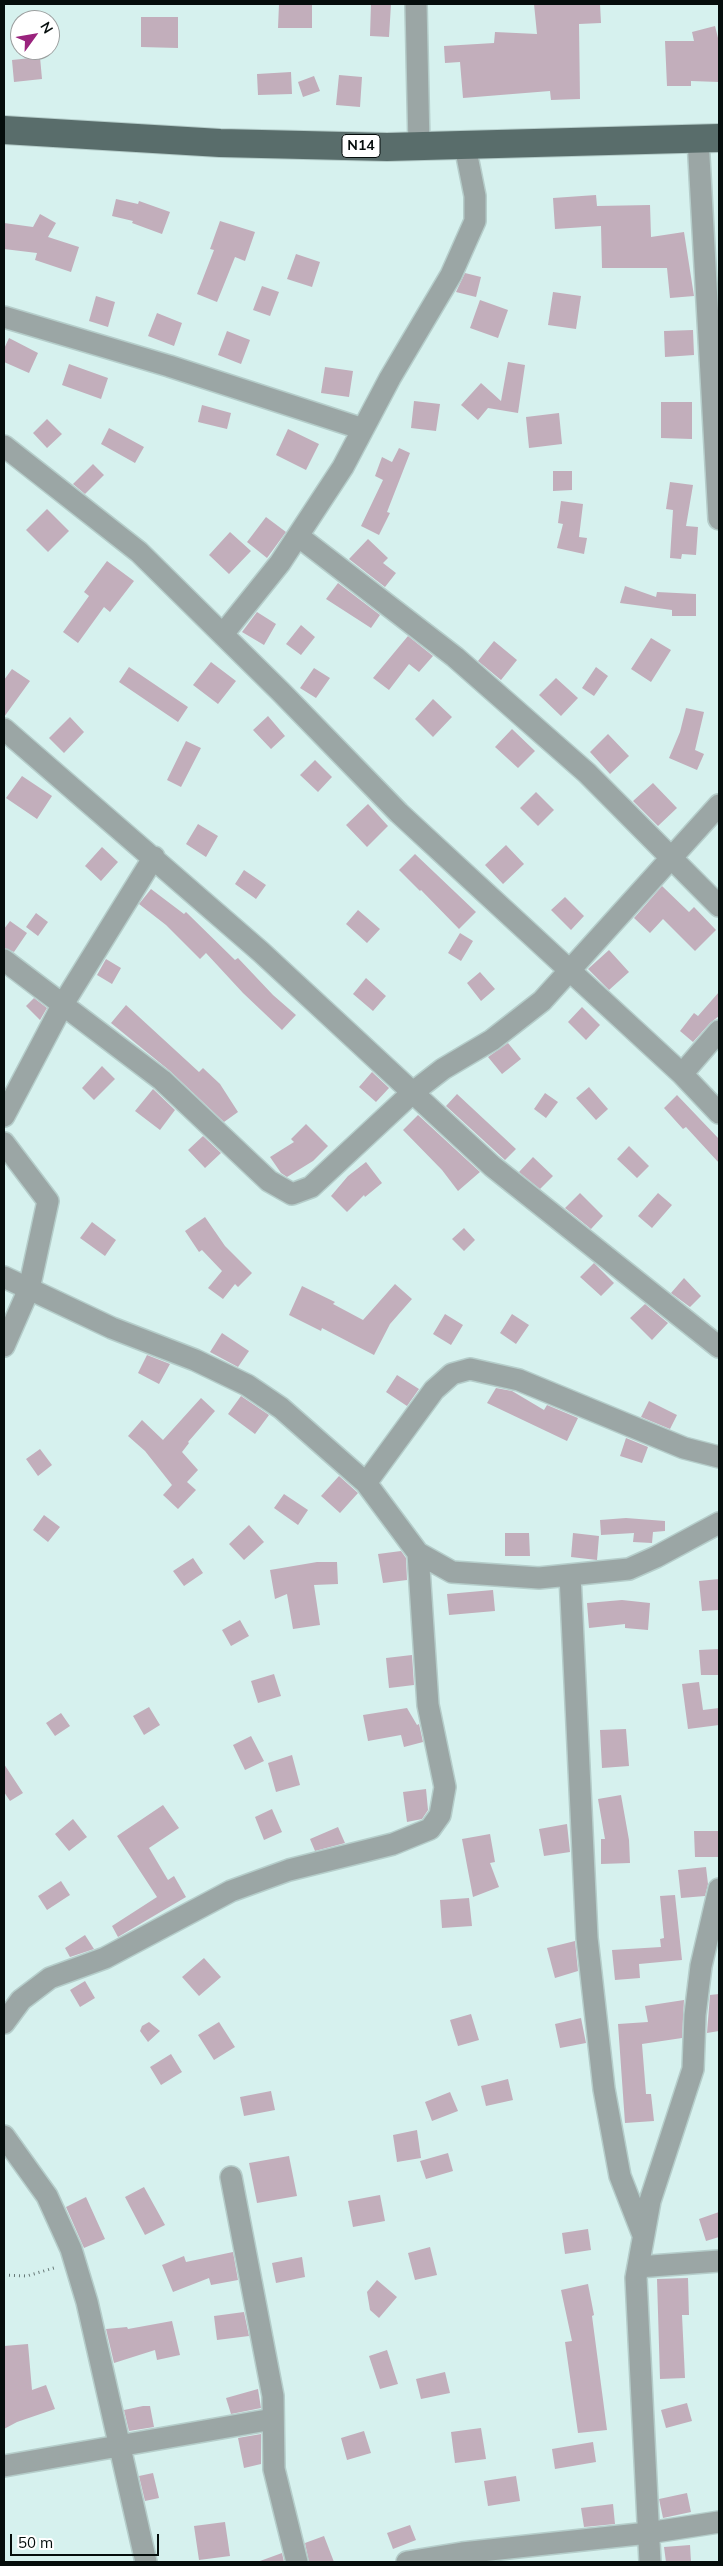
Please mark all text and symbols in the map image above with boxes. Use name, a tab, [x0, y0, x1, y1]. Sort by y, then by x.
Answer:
north arrow	[10, 10, 60, 60]
text: N	[36, 18, 57, 37]
road number: N14	[342, 134, 380, 158]
scale bar	[12, 2524, 161, 2556]
text: 50 m	[18, 2533, 53, 2552]

